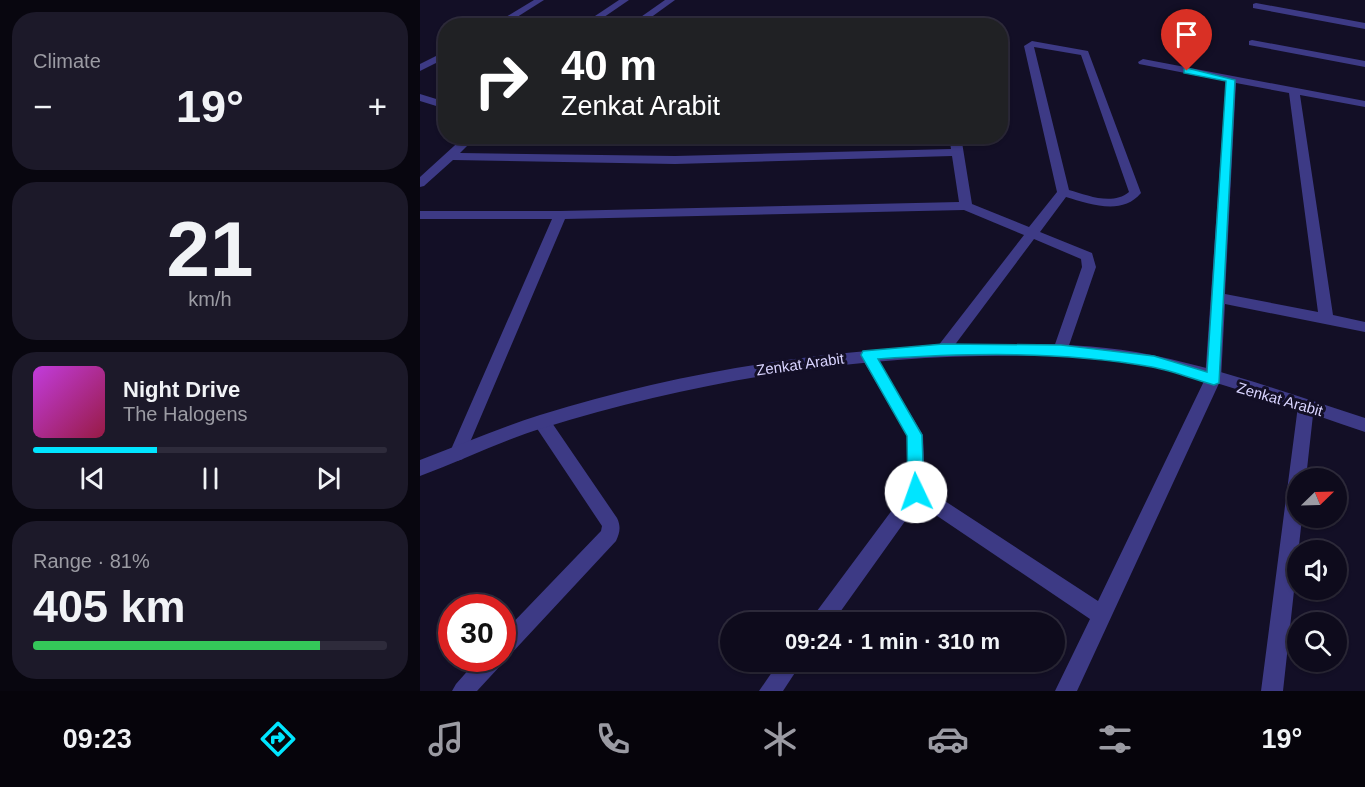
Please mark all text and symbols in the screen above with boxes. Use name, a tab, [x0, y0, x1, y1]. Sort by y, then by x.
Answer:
pin	[1161, 9, 1212, 71]
icon: arrive	[1170, 18, 1203, 51]
icon: right	[462, 42, 540, 120]
text: 40 m	[561, 42, 657, 89]
text: Climate	[33, 50, 101, 72]
text: 19°	[176, 81, 244, 132]
text: −	[33, 88, 52, 125]
text: +	[368, 88, 387, 125]
text: Zenkat Arabit	[561, 91, 720, 121]
text: 21	[167, 205, 253, 293]
text: km/h	[188, 288, 232, 310]
street label: Zenkat Arabit	[755, 349, 846, 379]
text: Night Drive	[123, 377, 240, 402]
street label: Zenkat Arabit	[1235, 379, 1326, 420]
text: The Halogens	[123, 403, 248, 425]
position arrow	[884, 460, 948, 524]
icon: previous	[76, 462, 109, 495]
icon: pause	[194, 462, 227, 495]
icon: next	[312, 462, 345, 495]
north arrow	[1287, 468, 1347, 528]
map controls	[1287, 468, 1347, 672]
button: sound	[1287, 540, 1347, 600]
text: Range · 81%	[33, 550, 150, 572]
text: 405 km	[33, 581, 186, 632]
speed limit sign: 30	[438, 594, 516, 672]
button: search	[1287, 612, 1347, 672]
text: 09:24 · 1 min · 310 m	[785, 629, 1000, 654]
icon: directions	[257, 718, 299, 760]
icon: music	[425, 718, 467, 760]
icon: phone	[592, 718, 634, 760]
icon: climate	[759, 718, 801, 760]
icon: car	[927, 718, 969, 760]
icon: filters	[1094, 718, 1136, 760]
text: 09:23	[63, 724, 132, 754]
text: 19°	[1261, 724, 1302, 754]

